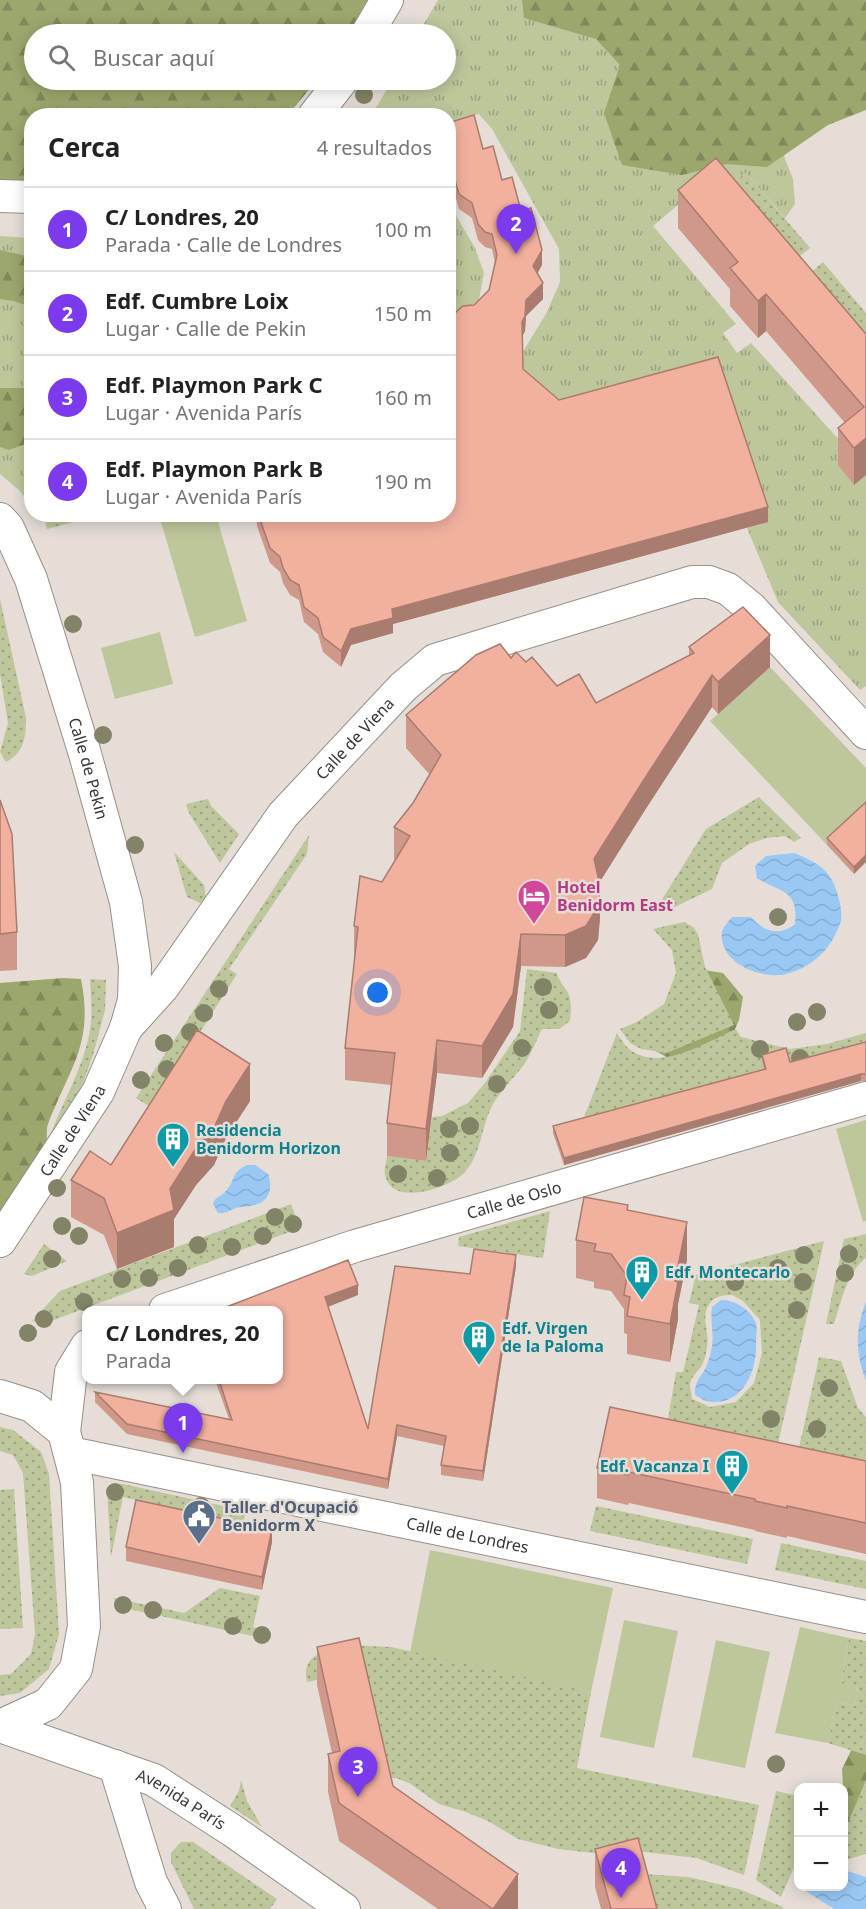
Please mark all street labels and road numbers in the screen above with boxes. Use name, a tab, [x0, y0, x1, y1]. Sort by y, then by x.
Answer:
street label: Calle de Viena	[311, 693, 399, 784]
street label: Calle de Pekin	[63, 715, 114, 822]
street label: Calle de Viena	[34, 1082, 111, 1181]
street label: Calle de Oslo	[464, 1176, 564, 1224]
street label: Calle de Londres	[404, 1512, 531, 1558]
street label: Avenida París	[133, 1764, 230, 1835]

